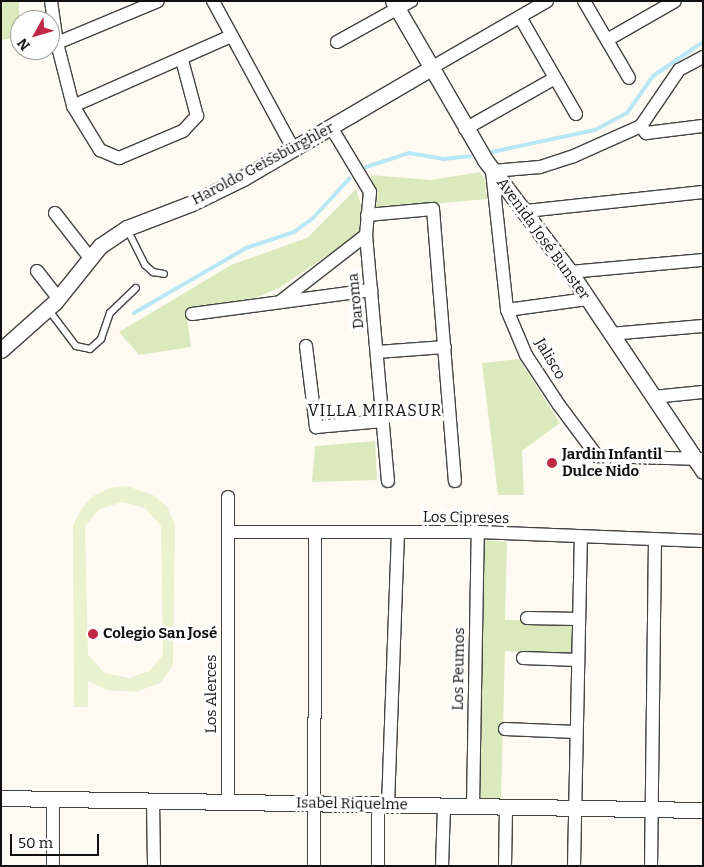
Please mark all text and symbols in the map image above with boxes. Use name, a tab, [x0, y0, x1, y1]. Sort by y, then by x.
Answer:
north arrow	[10, 10, 60, 60]
text: N	[14, 35, 34, 54]
street label: Haroldo Geissbürghler	[189, 119, 337, 209]
street label: Avenida José Bunster	[493, 174, 593, 304]
street label: Daroma	[344, 272, 368, 330]
street label: Jalisco	[531, 335, 569, 383]
district label: VILLA MIRASUR	[306, 401, 444, 421]
place label: Jardin Infantil Dulce Nido	[562, 445, 662, 480]
marker: Jardin Infantil Dulce Nido	[546, 457, 558, 469]
street label: Los Cipreses	[423, 508, 509, 528]
place label: Colegio San José	[103, 625, 217, 643]
street label: Los Peumos	[449, 627, 469, 711]
marker: Colegio San José	[87, 628, 99, 640]
street label: Los Alerces	[203, 655, 221, 733]
street label: Isabel Riquelme	[296, 794, 408, 814]
scale bar	[12, 824, 101, 856]
text: 50 m	[18, 834, 53, 852]

